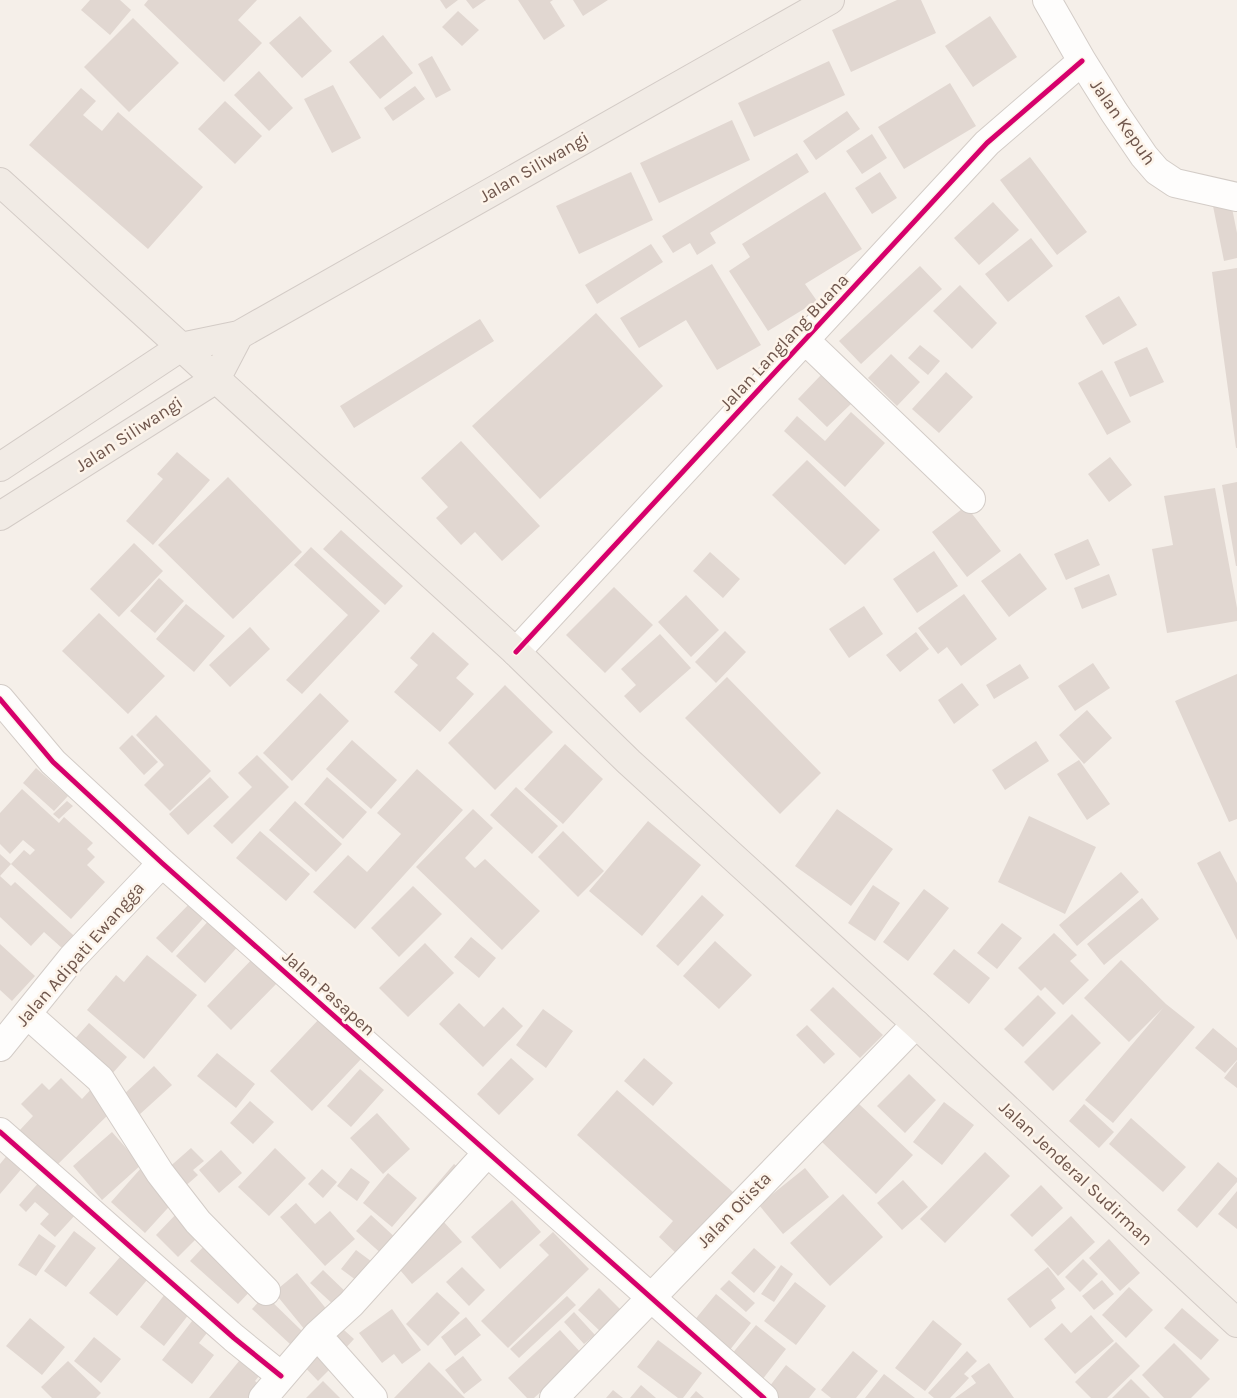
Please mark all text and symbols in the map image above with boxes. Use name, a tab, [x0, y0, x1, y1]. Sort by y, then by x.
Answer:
street label: Jalan Kepuh	[1085, 75, 1161, 169]
street label: Jalan Siliwangi	[475, 127, 593, 207]
street label: Jalan Langlang Buana	[715, 269, 853, 415]
street label: Jalan Siliwangi	[71, 391, 187, 477]
street label: Jalan Adipati Ewangga	[11, 877, 149, 1031]
street label: Jalan Pasapen	[278, 946, 380, 1040]
street label: Jalan Jenderal Sudirman	[995, 1096, 1157, 1250]
street label: Jalan Otista	[692, 1167, 776, 1253]

